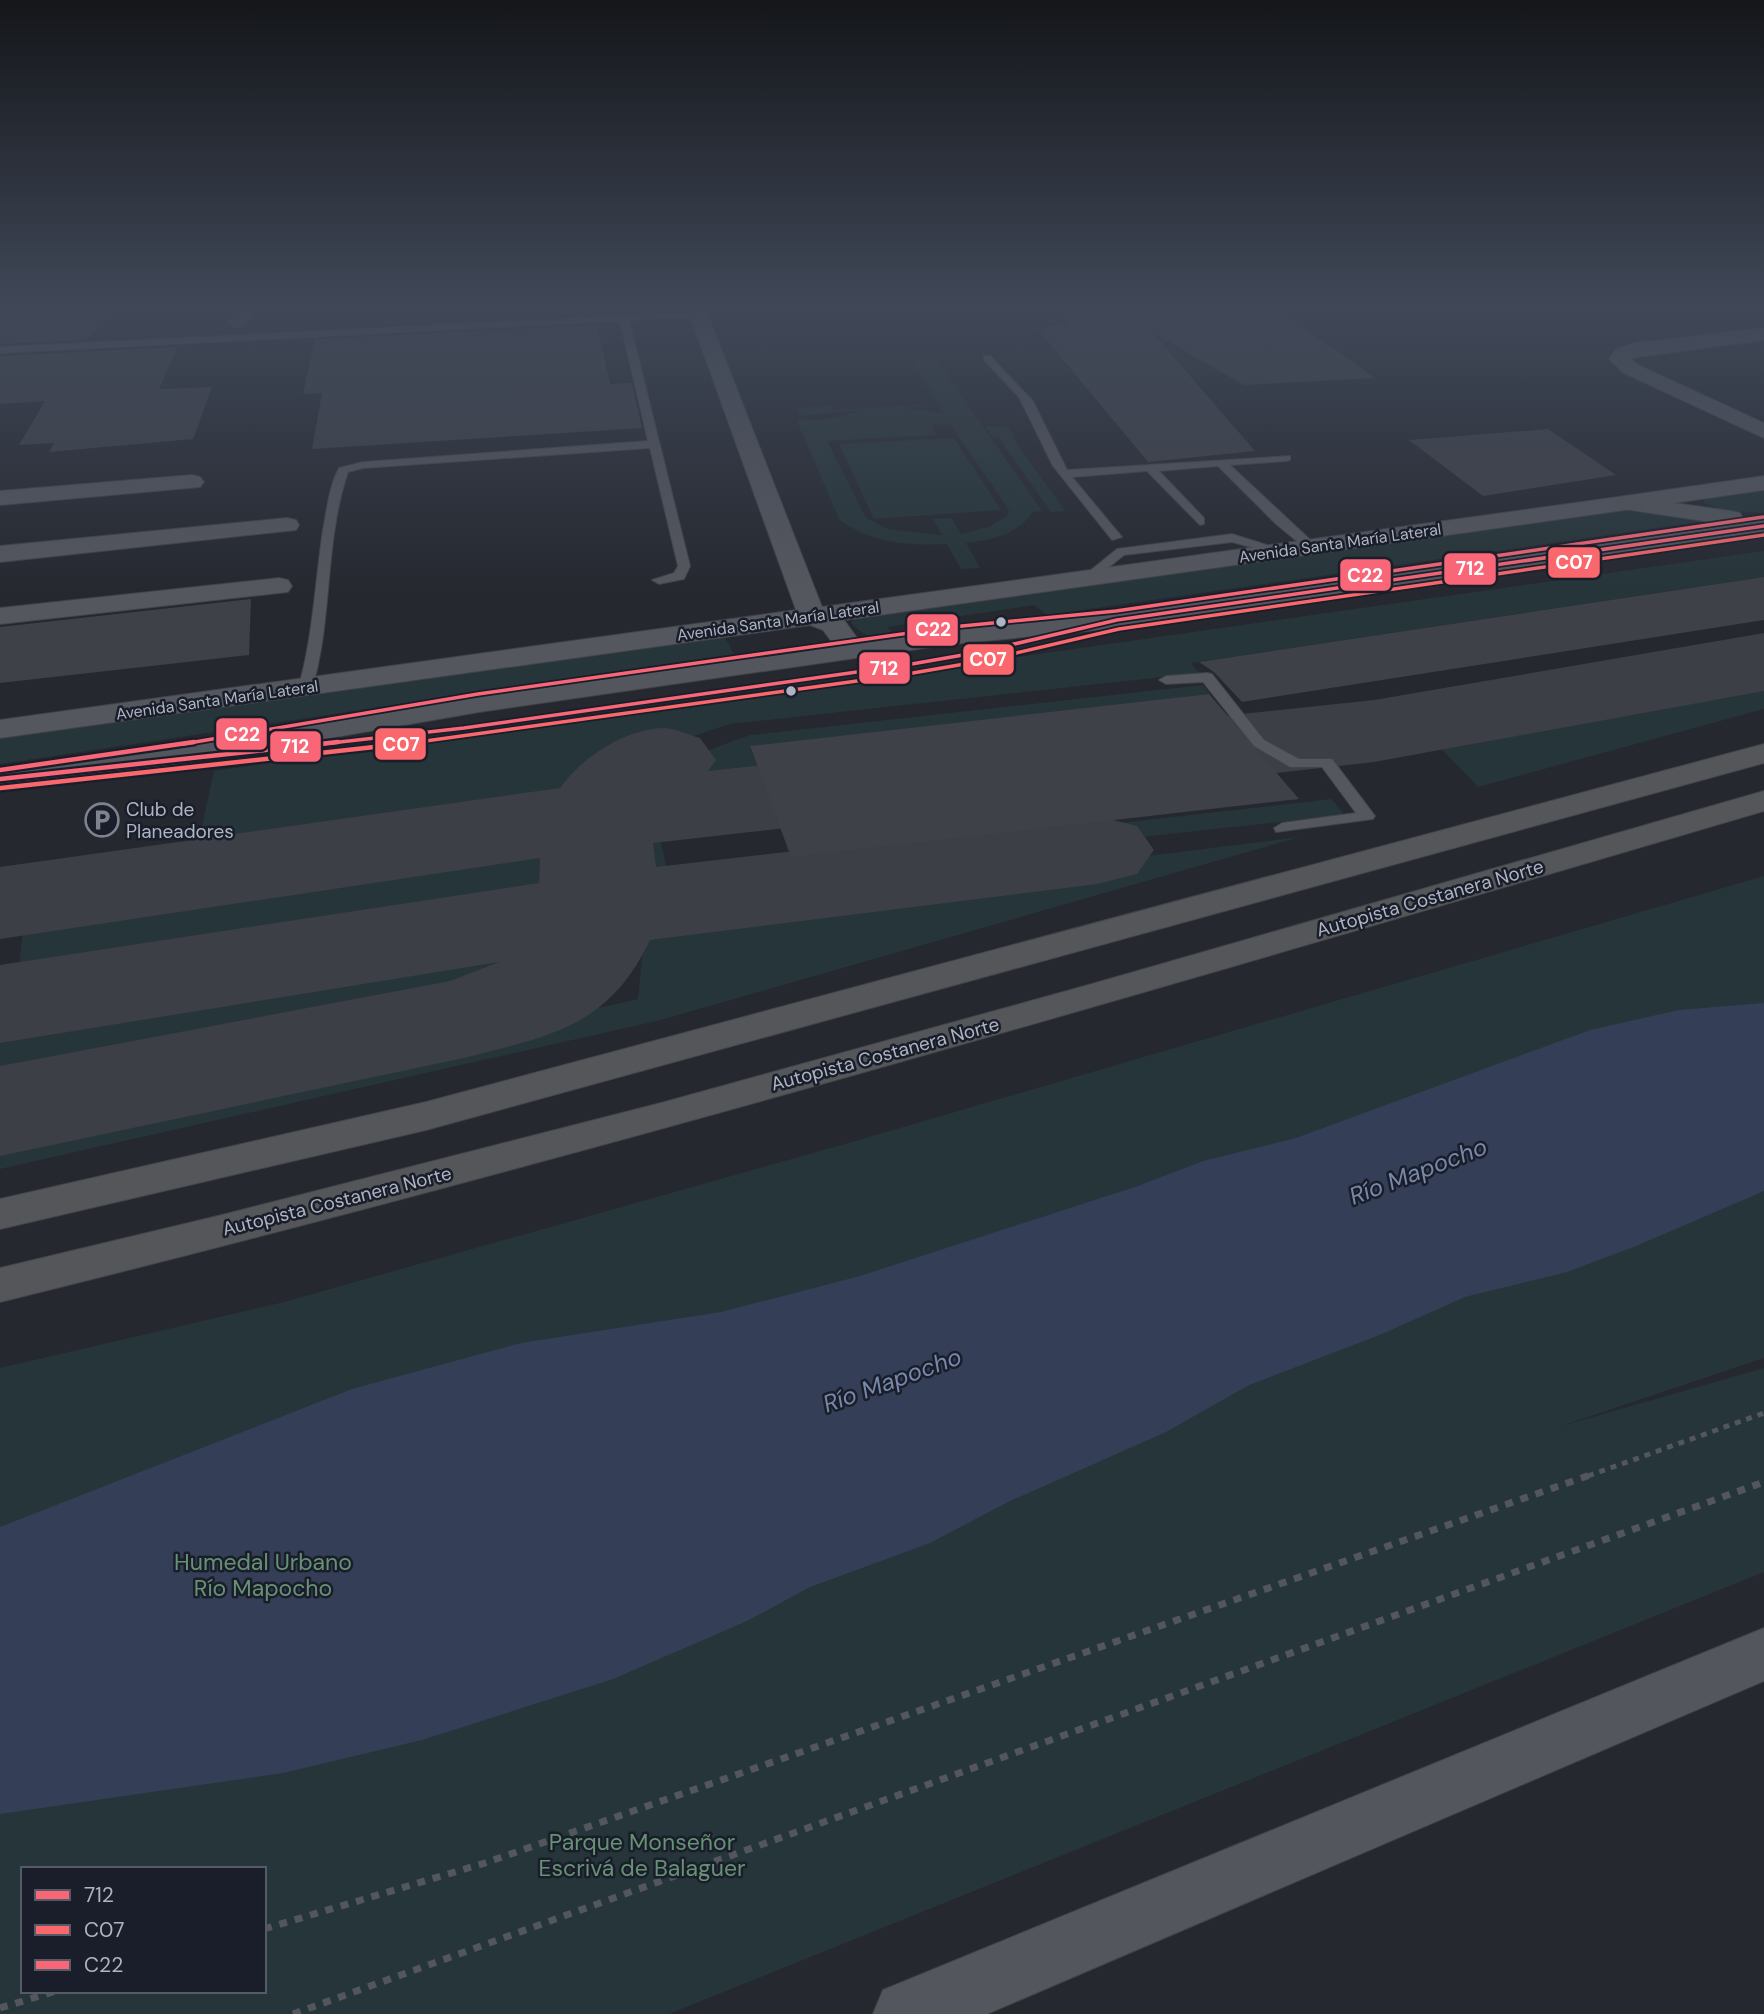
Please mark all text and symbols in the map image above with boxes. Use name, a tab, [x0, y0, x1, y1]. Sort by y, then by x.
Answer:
street label: Avenida Santa María Lateral	[1237, 518, 1443, 568]
line badge: C07	[1547, 546, 1601, 579]
text: C07	[1555, 550, 1593, 575]
line badge: 712	[1443, 552, 1497, 586]
text: 712	[1456, 556, 1484, 581]
line badge: C22	[1339, 558, 1392, 592]
text: C22	[1347, 563, 1383, 588]
street label: Avenida Santa María Lateral	[675, 596, 881, 646]
line badge: C22	[906, 613, 959, 647]
unlabelled marker	[994, 615, 1008, 629]
text: C22	[915, 617, 951, 642]
line badge: C07	[962, 643, 1015, 676]
text: C07	[969, 647, 1007, 672]
line badge: 712	[858, 651, 911, 685]
text: 712	[870, 656, 898, 681]
street label: Avenida Santa María Lateral	[114, 675, 320, 725]
unlabelled marker	[784, 684, 798, 698]
line badge: C22	[215, 717, 268, 751]
text: C22	[224, 722, 260, 747]
line badge: C07	[374, 727, 427, 761]
line badge: 712	[269, 730, 322, 763]
text: C07	[382, 732, 420, 757]
text: 712	[281, 734, 309, 759]
place label: Club de Planeadores	[126, 797, 234, 844]
parking icon: Club de Planeadores	[83, 801, 121, 839]
street label: Autopista Costanera Norte	[1313, 854, 1547, 942]
street label: Autopista Costanera Norte	[768, 1011, 1002, 1097]
water label: Río Mapocho	[1345, 1130, 1491, 1212]
street label: Autopista Costanera Norte	[220, 1160, 454, 1242]
water label: Río Mapocho	[818, 1341, 966, 1419]
park label: Humedal Urbano Río Mapocho	[174, 1547, 352, 1603]
park label: Parque Monseñor Escrivá de Balaguer	[538, 1827, 746, 1883]
legend	[21, 1867, 266, 1993]
text: 712	[84, 1881, 114, 1909]
text: C07	[84, 1916, 124, 1944]
text: C22	[84, 1951, 123, 1979]

